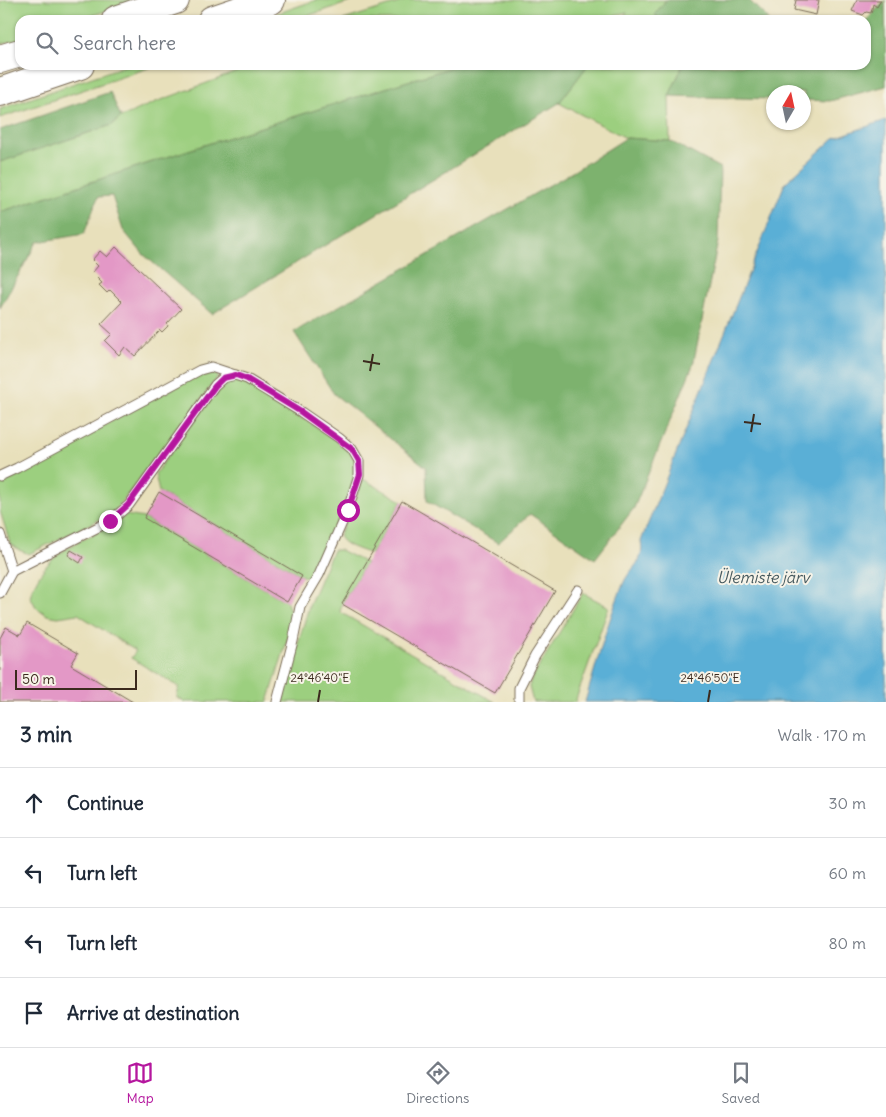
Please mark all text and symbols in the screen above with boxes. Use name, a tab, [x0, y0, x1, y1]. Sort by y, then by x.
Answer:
search box	[15, 15, 871, 70]
icon: search	[33, 29, 61, 57]
text: Search here	[73, 31, 176, 55]
north arrow	[766, 85, 811, 130]
route start	[337, 499, 360, 522]
route end	[99, 510, 122, 533]
water label: Ülemiste järv	[717, 567, 812, 587]
scale bar	[15, 667, 138, 690]
text: 50 m	[22, 670, 55, 688]
text: 24°46'40"E	[291, 670, 349, 685]
text: 24°46'50"E	[680, 670, 740, 685]
text: 3 min	[20, 721, 72, 748]
text: Walk · 170 m	[777, 725, 866, 745]
icon: ahead	[20, 789, 48, 817]
text: Continue	[67, 791, 144, 815]
text: 30 m	[829, 793, 866, 813]
icon: left	[20, 859, 48, 887]
text: Turn left	[67, 861, 137, 885]
text: 60 m	[828, 863, 866, 883]
icon: left	[20, 929, 48, 957]
text: Turn left	[67, 931, 137, 955]
text: 80 m	[828, 933, 866, 953]
icon: arrive	[20, 999, 48, 1027]
text: Arrive at destination	[67, 1001, 240, 1025]
tab: Map	[126, 1059, 154, 1107]
tab: Directions	[406, 1059, 469, 1107]
tab: Saved	[722, 1059, 760, 1107]

